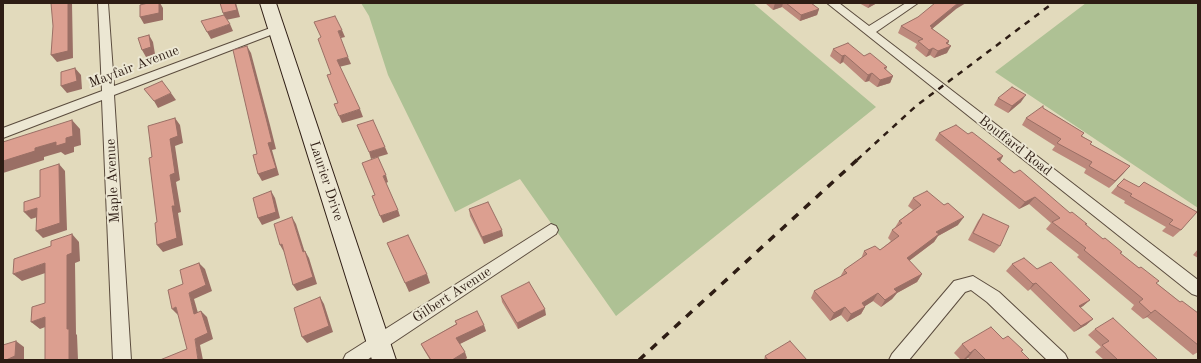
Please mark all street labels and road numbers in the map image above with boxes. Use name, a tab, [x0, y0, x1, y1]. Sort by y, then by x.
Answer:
street label: Mayfair Avenue	[87, 42, 181, 92]
street label: Bouffard Road	[975, 112, 1055, 180]
street label: Maple Avenue	[102, 138, 124, 224]
street label: Laurier Drive	[305, 139, 347, 223]
street label: Gilbert Avenue	[410, 263, 494, 327]

